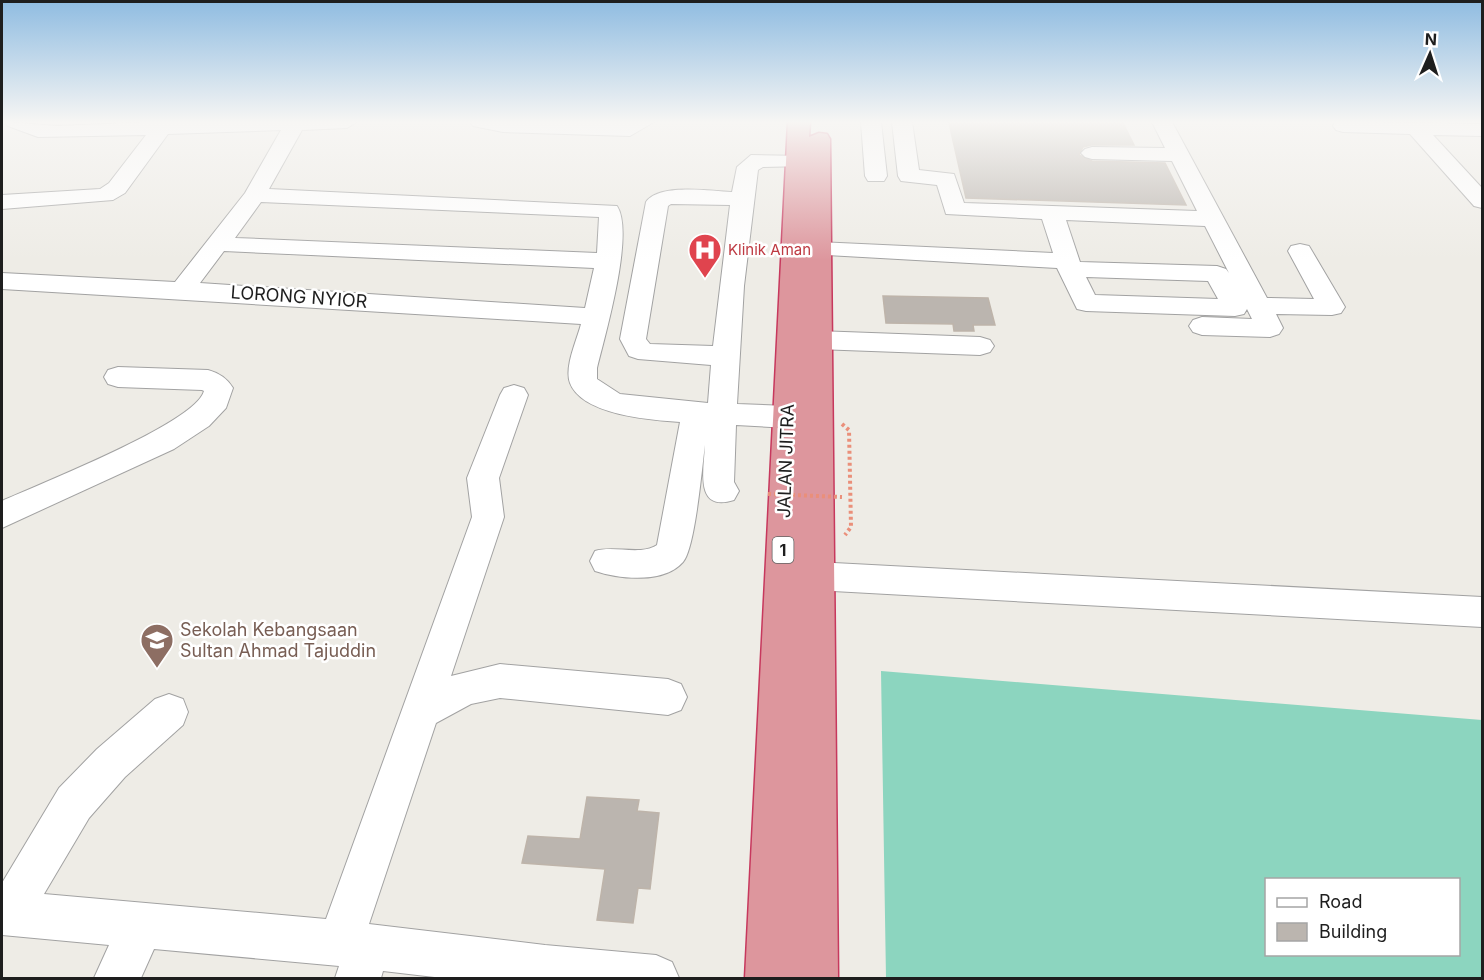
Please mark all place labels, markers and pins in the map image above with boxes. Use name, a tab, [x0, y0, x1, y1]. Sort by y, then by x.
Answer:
hospital icon: Klinik Aman	[687, 232, 723, 279]
place label: Klinik Aman	[728, 240, 811, 259]
place label: Sekolah Kebangsaan Sultan Ahmad Tajuddin	[180, 619, 376, 661]
school or university icon: Sekolah Kebangsaan Sultan Ahmad Tajuddin	[139, 622, 175, 669]

